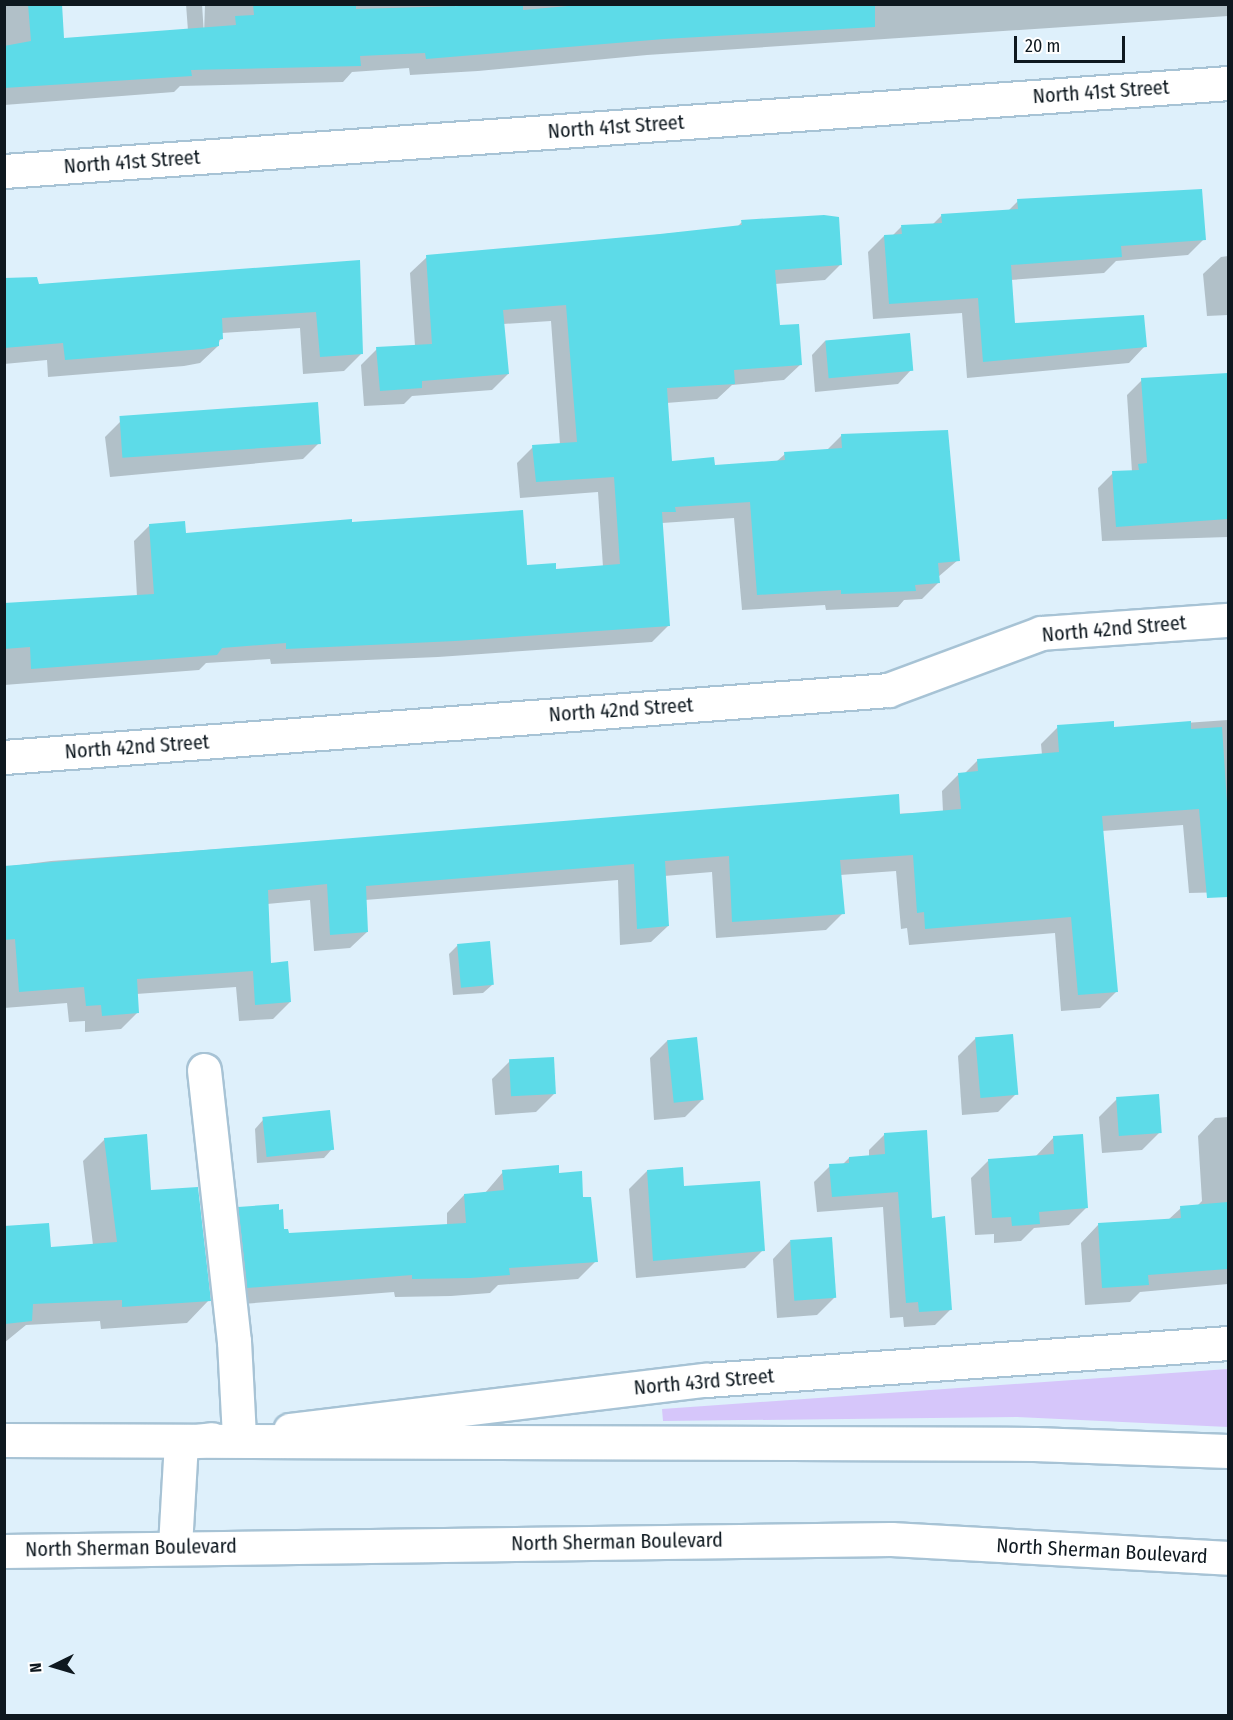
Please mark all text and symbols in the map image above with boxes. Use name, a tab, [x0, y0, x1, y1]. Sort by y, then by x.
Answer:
scale bar	[1017, 24, 1128, 62]
text: 20 m	[1025, 35, 1060, 57]
street label: North 41st Street	[1032, 75, 1170, 109]
street label: North 41st Street	[547, 110, 685, 144]
street label: North 41st Street	[63, 145, 201, 179]
street label: North 42nd Street	[1041, 611, 1187, 647]
street label: North 42nd Street	[548, 693, 694, 727]
street label: North 42nd Street	[64, 730, 210, 764]
street label: North 43rd Street	[633, 1364, 775, 1400]
street label: North Sherman Boulevard	[511, 1528, 723, 1556]
street label: North Sherman Boulevard	[996, 1533, 1208, 1569]
street label: North Sherman Boulevard	[25, 1534, 237, 1562]
north arrow	[24, 1636, 84, 1696]
text: N	[26, 1662, 45, 1673]

